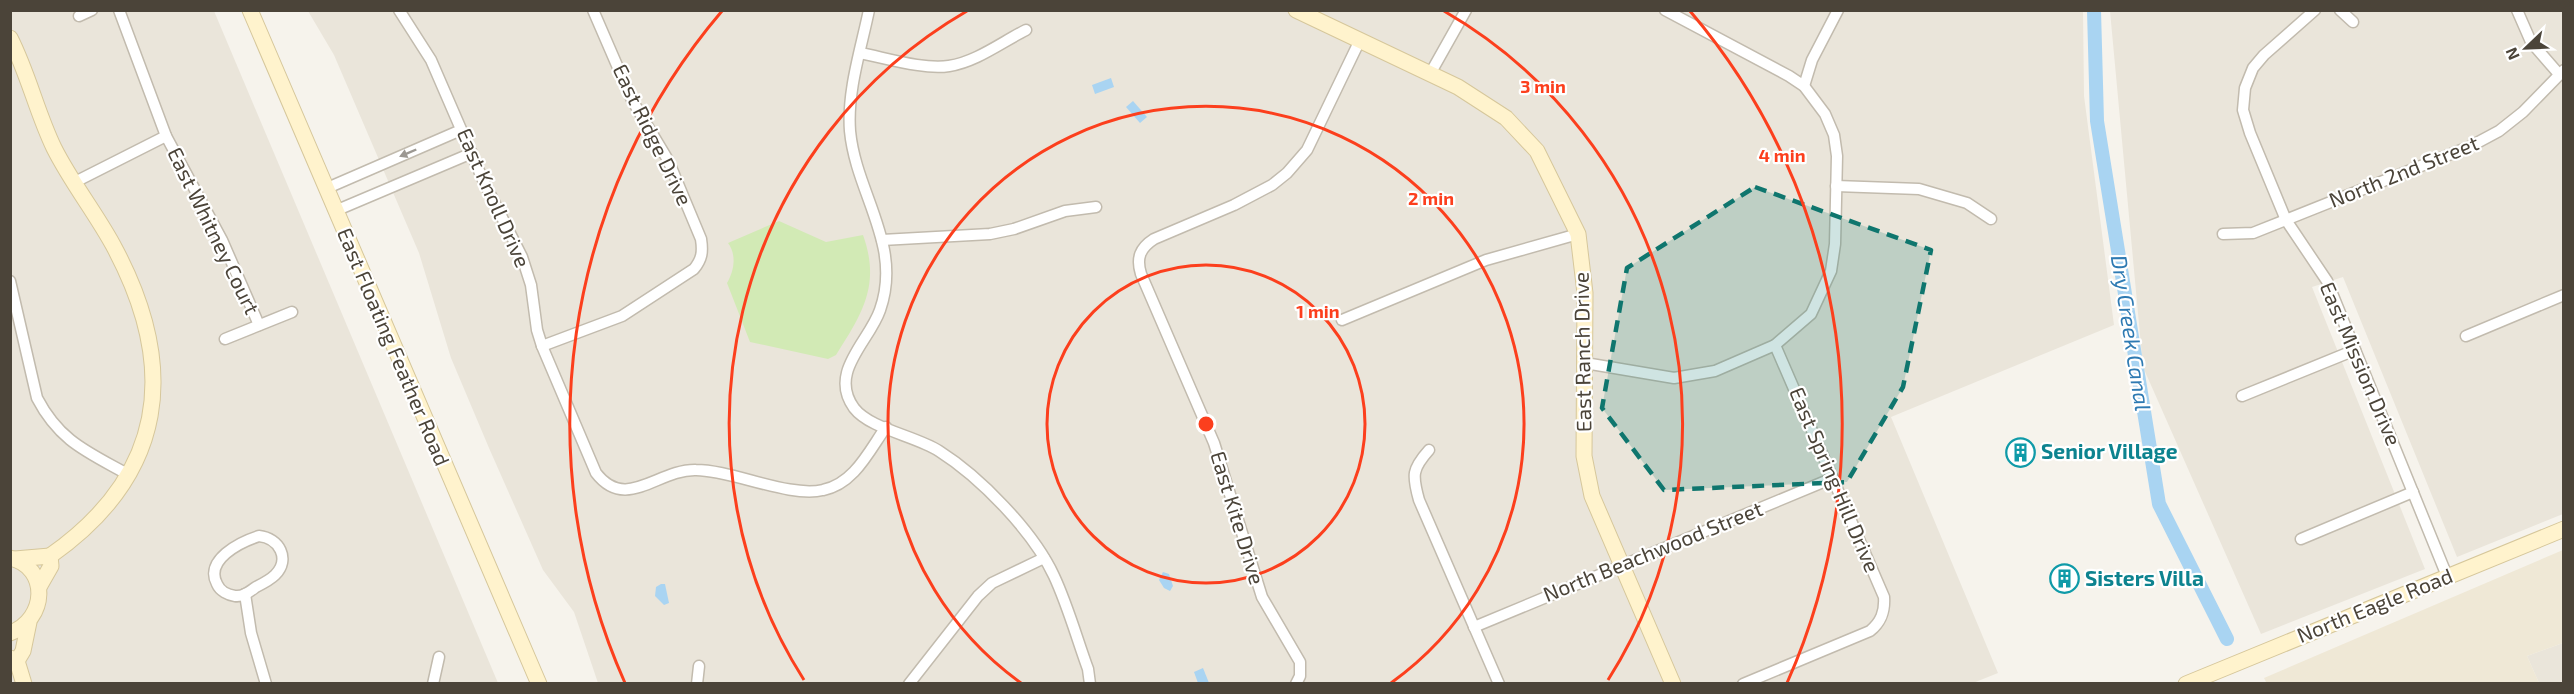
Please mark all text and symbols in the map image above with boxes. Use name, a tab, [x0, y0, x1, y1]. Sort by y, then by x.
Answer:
north arrow	[2496, 18, 2556, 78]
text: N	[2501, 45, 2523, 63]
street label: East Ridge Drive	[608, 60, 698, 209]
text: 3 min	[1520, 75, 1566, 97]
street label: East Knoll Drive	[453, 124, 536, 271]
street label: North 2nd Street	[2325, 129, 2482, 212]
street label: East Whitney Court	[163, 143, 266, 318]
text: 4 min	[1759, 144, 1806, 166]
one-way arrow	[398, 148, 416, 158]
text: 2 min	[1408, 187, 1454, 209]
street label: East Floating Feather Road	[333, 224, 456, 469]
water label: Dry Creek Canal	[2106, 253, 2157, 413]
street label: East Ranch Drive	[1568, 272, 1595, 432]
street label: East Mission Drive	[2316, 278, 2407, 449]
text: 1 min	[1296, 300, 1340, 322]
street label: East Spring Hill Drive	[1785, 383, 1886, 576]
centre of rings	[1196, 414, 1216, 434]
building icon: Senior Village	[2004, 436, 2036, 468]
place label: Senior Village	[2041, 438, 2178, 463]
street label: East Kite Drive	[1206, 448, 1271, 587]
street label: North Beachwood Street	[1539, 495, 1766, 606]
street label: North Eagle Road	[2293, 562, 2456, 647]
building icon: Sisters Villa	[2048, 563, 2080, 595]
place label: Sisters Villa	[2085, 565, 2204, 590]

